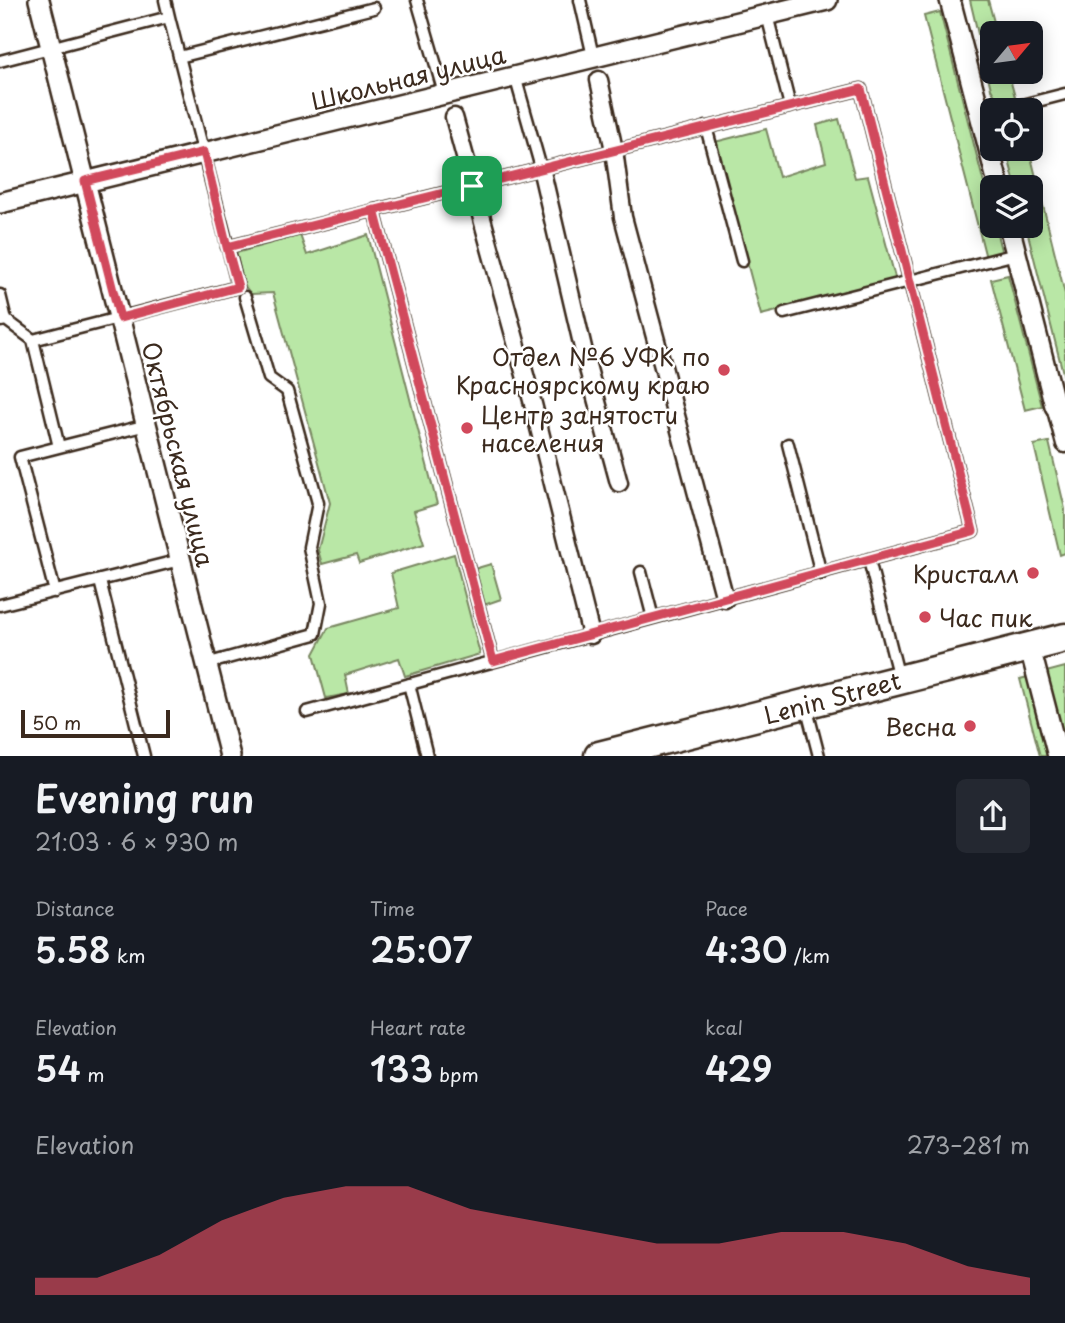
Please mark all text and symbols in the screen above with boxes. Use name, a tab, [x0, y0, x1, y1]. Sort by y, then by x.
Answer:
north arrow	[980, 21, 1043, 84]
map controls	[980, 21, 1043, 238]
street label: Школьная улица	[307, 35, 509, 119]
button: locate	[980, 98, 1043, 161]
pin	[442, 156, 502, 216]
icon: arrive	[453, 167, 491, 205]
button: layers	[980, 175, 1043, 238]
street label: Октябрьская улица	[134, 338, 224, 570]
place label: Отдел №6 УФК по Красноярскому краю	[456, 338, 710, 402]
marker: Отдел №6 УФК по Красноярскому краю	[716, 362, 732, 378]
place label: Центр занятости населения	[481, 396, 678, 460]
marker: Центр занятости населения	[459, 420, 475, 436]
place label: Кристалл	[913, 555, 1019, 591]
marker: Кристалл	[1025, 565, 1041, 581]
place label: Час пик	[939, 599, 1033, 635]
marker: Час пик	[917, 609, 933, 625]
street label: Lenin Street	[759, 661, 905, 733]
scale bar	[21, 707, 170, 739]
text: 50 m	[32, 708, 81, 736]
place label: Весна	[885, 708, 956, 744]
marker: Весна	[962, 718, 978, 734]
text: Evening run	[35, 769, 254, 826]
button: share	[956, 779, 1030, 853]
text: 21:03 · 6 × 930 m	[35, 824, 238, 859]
text: Distance	[35, 894, 115, 922]
text: Time	[370, 894, 415, 922]
text: Pace	[705, 894, 748, 922]
text: 5.58	[35, 922, 111, 975]
text: 25:07	[370, 922, 472, 975]
text: 4:30	[705, 922, 788, 975]
text: km	[111, 941, 145, 969]
text: /km	[788, 941, 830, 969]
text: Elevation	[35, 1013, 117, 1041]
text: Heart rate	[370, 1013, 466, 1041]
text: kcal	[705, 1013, 743, 1041]
text: 54	[35, 1041, 81, 1094]
text: 133	[370, 1041, 433, 1094]
text: 429	[705, 1041, 773, 1094]
text: m	[81, 1060, 105, 1088]
text: bpm	[433, 1060, 479, 1088]
text: Elevation	[35, 1127, 134, 1162]
text: 273–281 m	[907, 1127, 1030, 1162]

